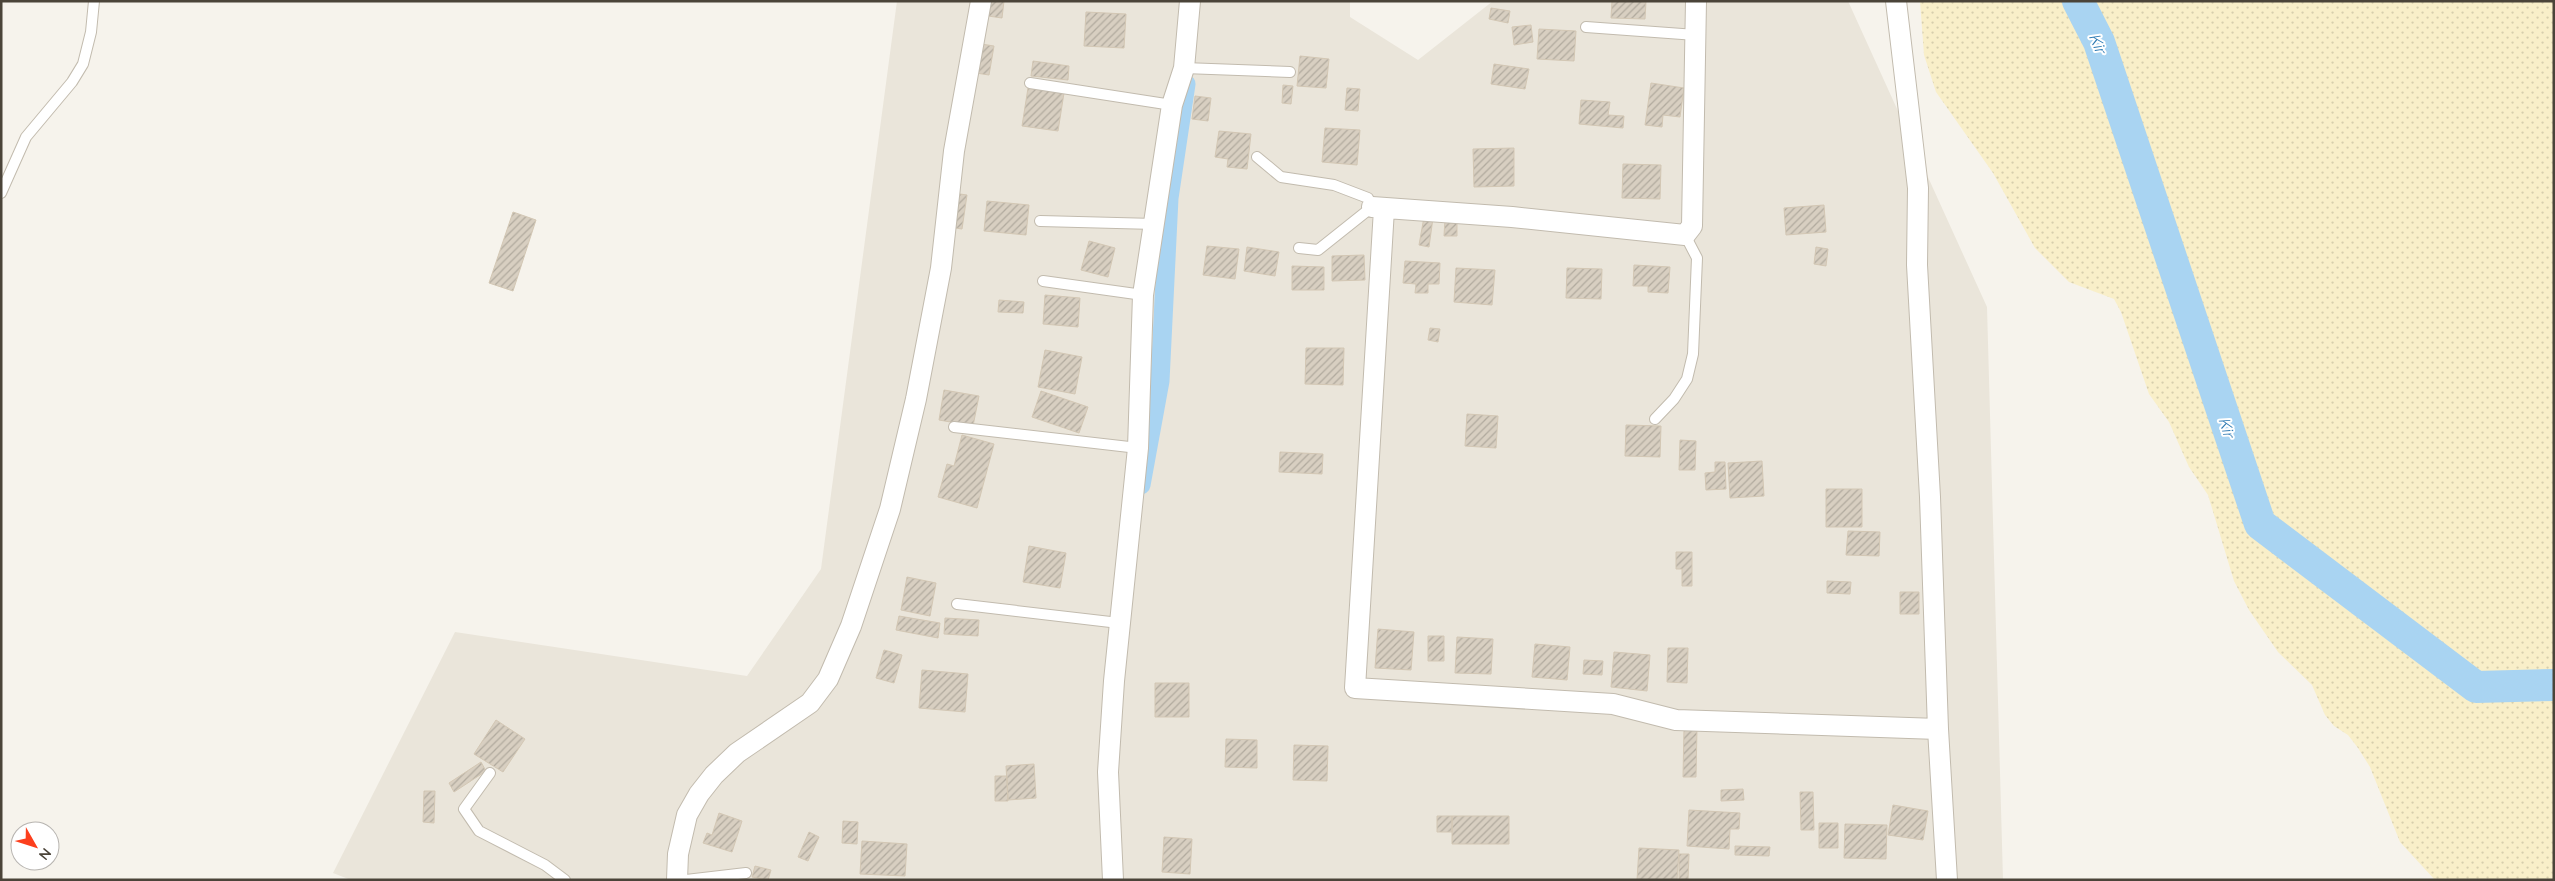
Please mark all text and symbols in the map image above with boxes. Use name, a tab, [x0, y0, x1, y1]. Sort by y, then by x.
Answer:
water label: Kir	[2085, 30, 2112, 58]
water label: Kir	[2214, 414, 2240, 442]
north arrow	[10, 821, 60, 871]
text: N	[35, 845, 55, 864]

